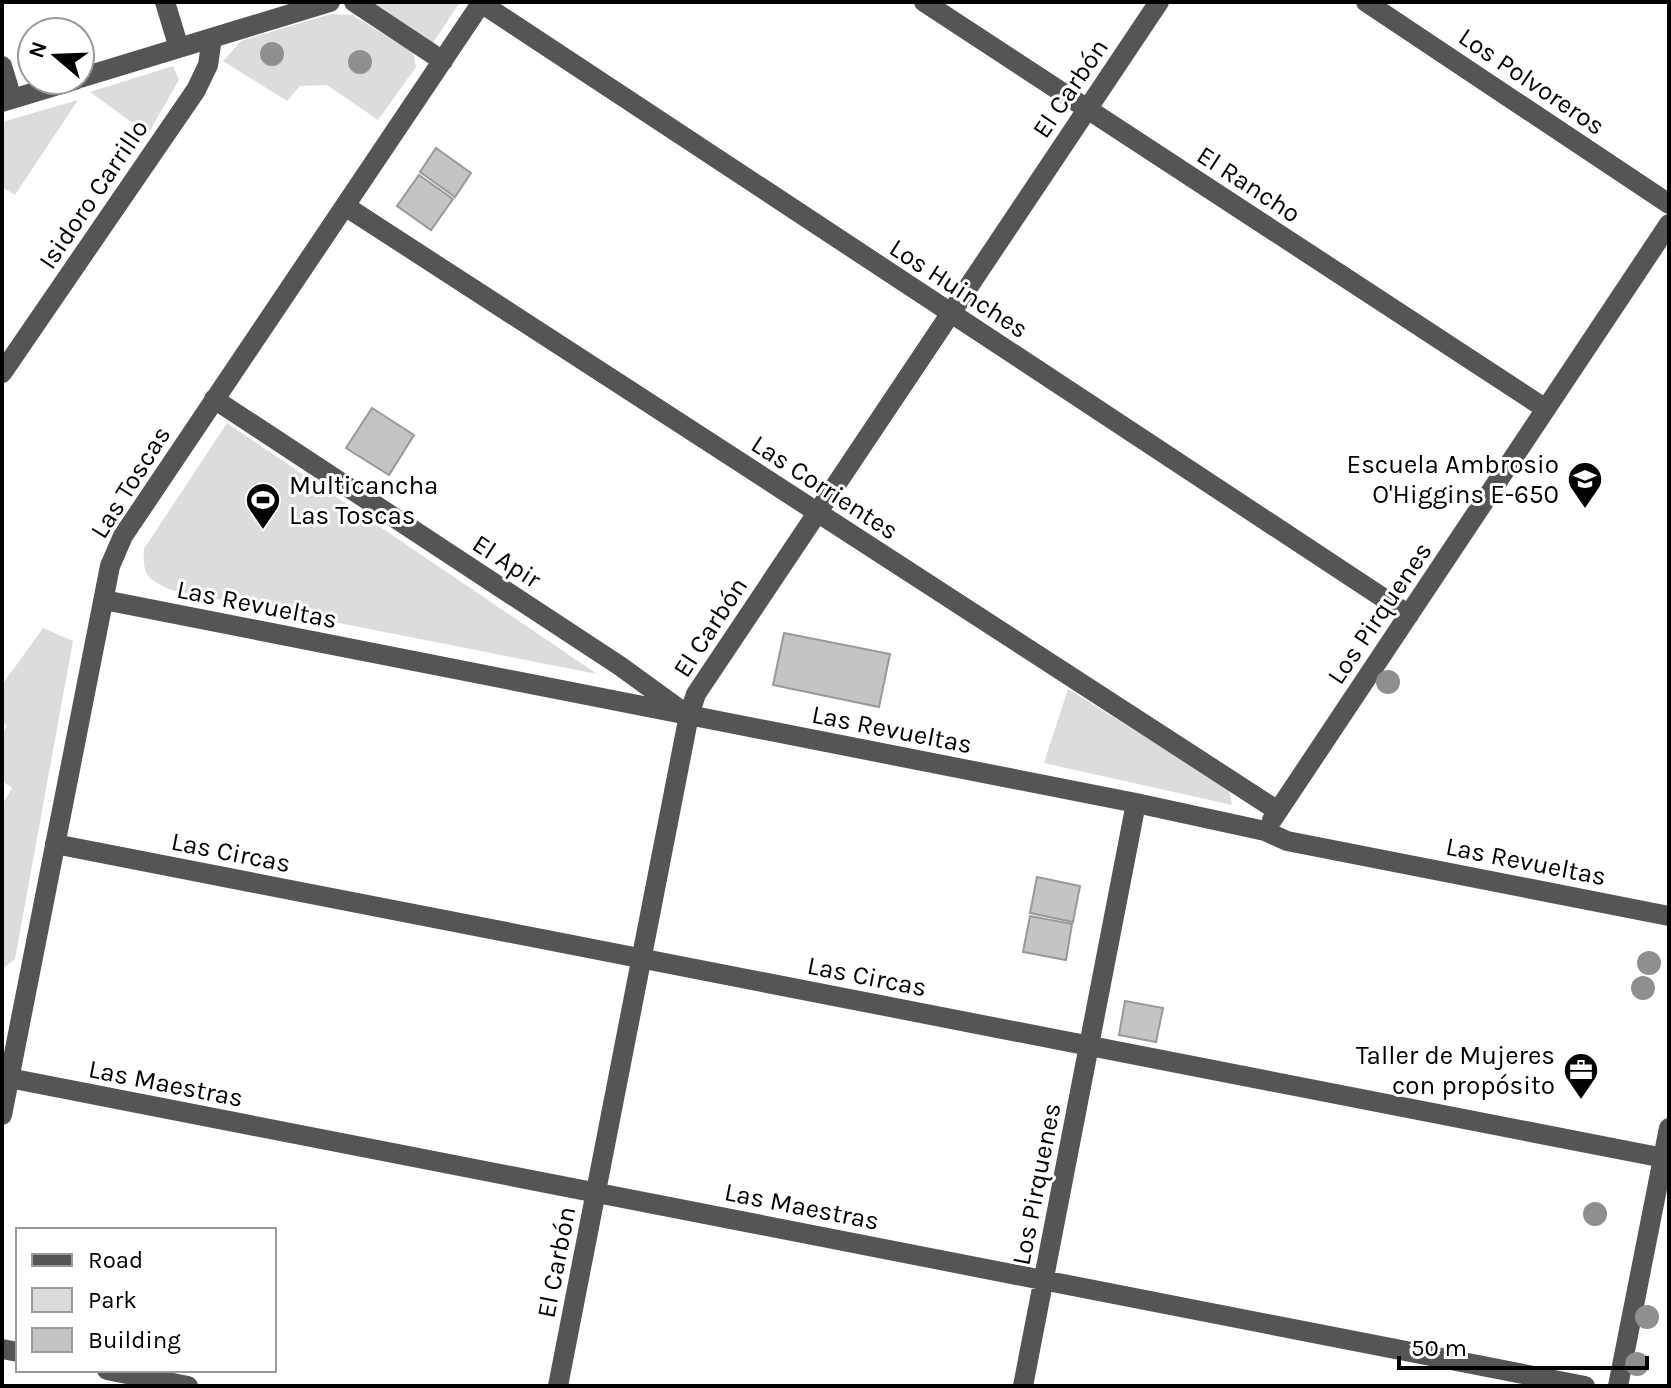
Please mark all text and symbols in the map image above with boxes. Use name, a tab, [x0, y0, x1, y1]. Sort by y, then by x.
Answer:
north arrow	[16, 16, 96, 96]
street label: Los Polvoreros	[1453, 21, 1611, 142]
street label: El Carbón	[1026, 33, 1115, 144]
text: N	[23, 38, 53, 62]
street label: Isidoro Carrillo	[32, 114, 155, 275]
street label: El Rancho	[1191, 139, 1306, 229]
street label: Los Huinches	[884, 232, 1034, 345]
street label: Las Toscas	[84, 420, 177, 544]
street label: Las Corrientes	[745, 428, 904, 546]
place label: Escuela Ambrosio O'Higgins E-650	[1347, 449, 1559, 510]
school or university icon: Escuela Ambrosio O'Higgins E-650	[1566, 460, 1604, 510]
place label: Multicancha Las Toscas	[289, 470, 438, 531]
sports icon: Multicancha Las Toscas	[244, 481, 282, 531]
street label: El Apir	[467, 528, 547, 595]
street label: Los Pirquenes	[1321, 536, 1438, 690]
street label: El Carbón	[667, 571, 754, 683]
street label: Las Revueltas	[174, 574, 340, 635]
street label: Las Revueltas	[809, 699, 975, 760]
street label: Las Circas	[169, 826, 293, 879]
street label: Las Revueltas	[1443, 831, 1609, 892]
street label: Las Circas	[805, 950, 929, 1003]
place label: Taller de Mujeres con propósito	[1356, 1040, 1555, 1101]
office icon: Taller de Mujeres con propósito	[1562, 1051, 1600, 1101]
street label: Las Maestras	[86, 1053, 246, 1114]
street label: Los Pirquenes	[1006, 1100, 1067, 1268]
street label: Las Maestras	[722, 1176, 882, 1237]
street label: El Carbón	[530, 1204, 582, 1321]
legend	[16, 1228, 276, 1372]
text: Road	[88, 1246, 143, 1274]
text: Park	[88, 1286, 137, 1314]
scale bar	[1399, 1320, 1647, 1370]
text: Building	[88, 1326, 181, 1354]
text: 50 m	[1411, 1334, 1467, 1362]

